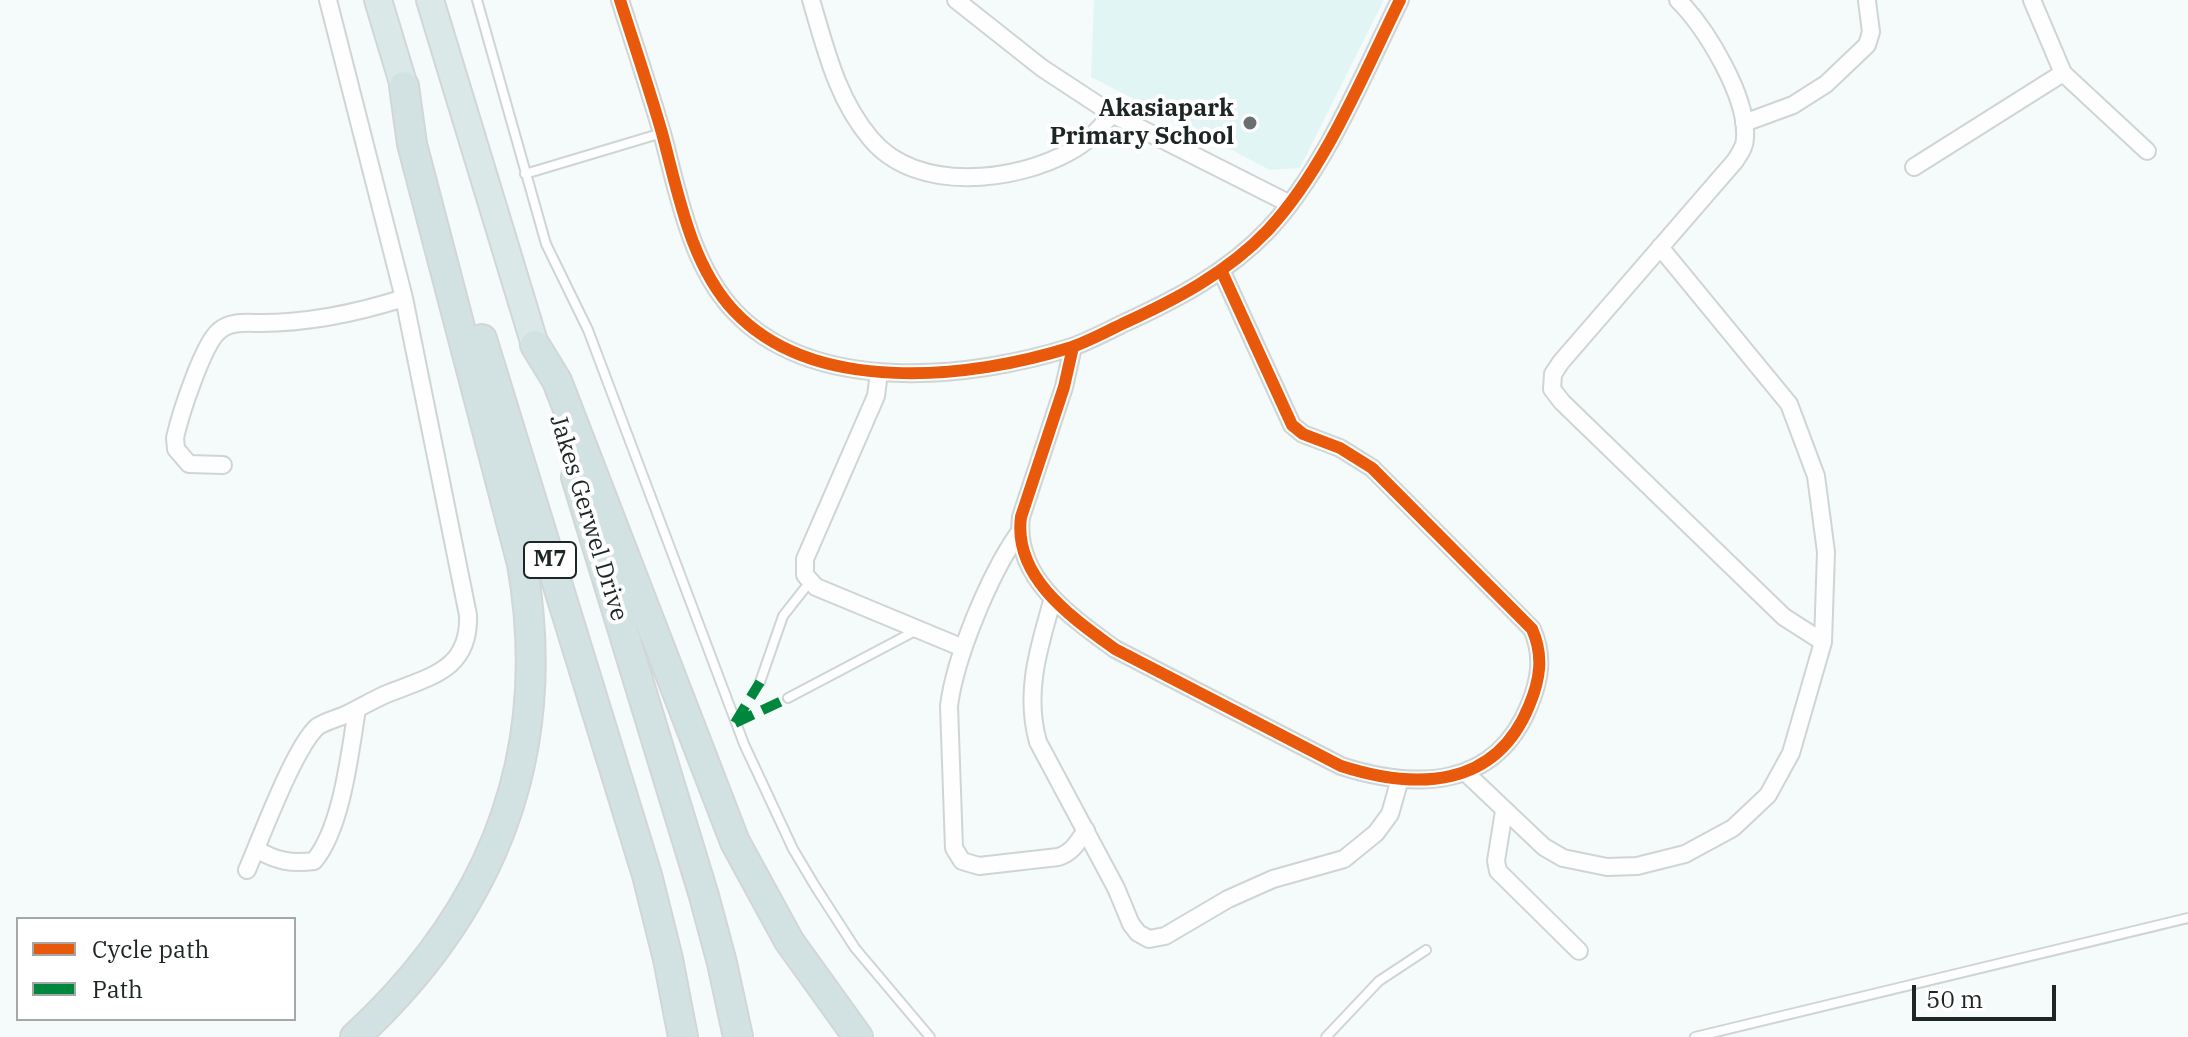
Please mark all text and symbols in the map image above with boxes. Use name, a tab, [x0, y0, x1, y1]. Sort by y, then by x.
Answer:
place label: Akasiapark Primary School	[1050, 95, 1234, 151]
marker: Akasiapark Primary School	[1241, 114, 1259, 132]
street label: Jakes Gerwel Drive	[543, 411, 633, 625]
road number: M7	[524, 542, 576, 578]
legend	[16, 917, 296, 1021]
text: Cycle path	[92, 933, 209, 965]
scale bar	[1916, 969, 2060, 1019]
text: Path	[92, 973, 143, 1005]
text: 50 m	[1926, 983, 1983, 1015]

